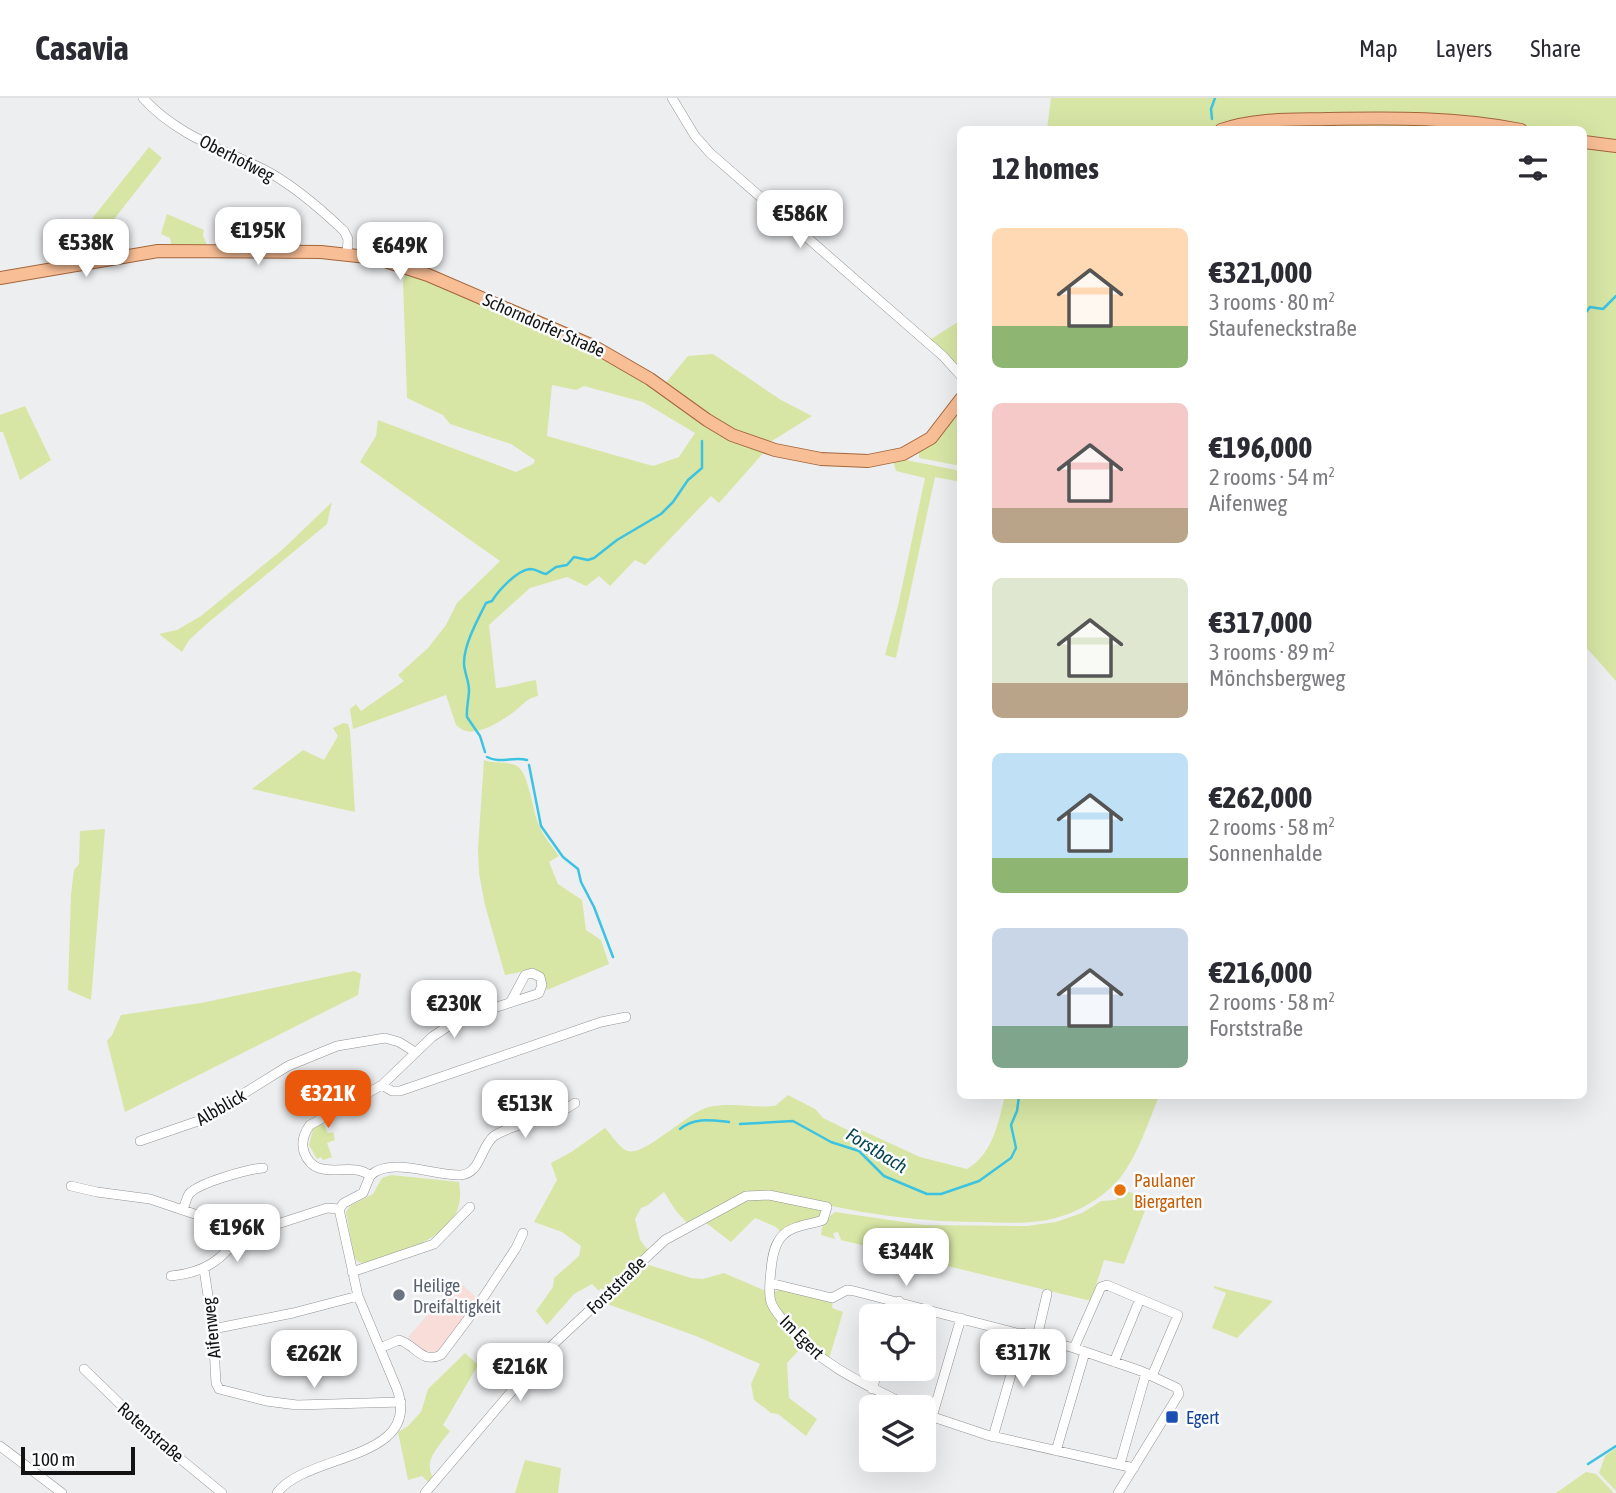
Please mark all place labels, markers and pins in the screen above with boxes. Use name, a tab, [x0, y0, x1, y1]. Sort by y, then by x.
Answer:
pin: €586K	[751, 190, 849, 250]
pin: €195K	[209, 208, 307, 267]
pin: €538K	[37, 220, 135, 279]
pin: €649K	[351, 222, 449, 282]
pin: €230K	[405, 981, 503, 1040]
pin: €321K	[279, 1070, 377, 1130]
pin: €513K	[476, 1080, 574, 1140]
place label: Paulaner Biergarten	[1134, 1170, 1202, 1212]
marker: Paulaner Biergarten	[1112, 1182, 1128, 1198]
pin: €196K	[188, 1204, 286, 1264]
pin: €344K	[857, 1228, 955, 1288]
place label: Heilige Dreifaltigkeit	[413, 1275, 501, 1317]
marker: Heilige Dreifaltigkeit	[391, 1287, 407, 1303]
pin: €262K	[265, 1330, 363, 1390]
pin: €317K	[974, 1330, 1072, 1389]
pin: €216K	[471, 1344, 569, 1403]
place label: Egert	[1186, 1407, 1220, 1428]
marker: Egert	[1164, 1409, 1180, 1425]

